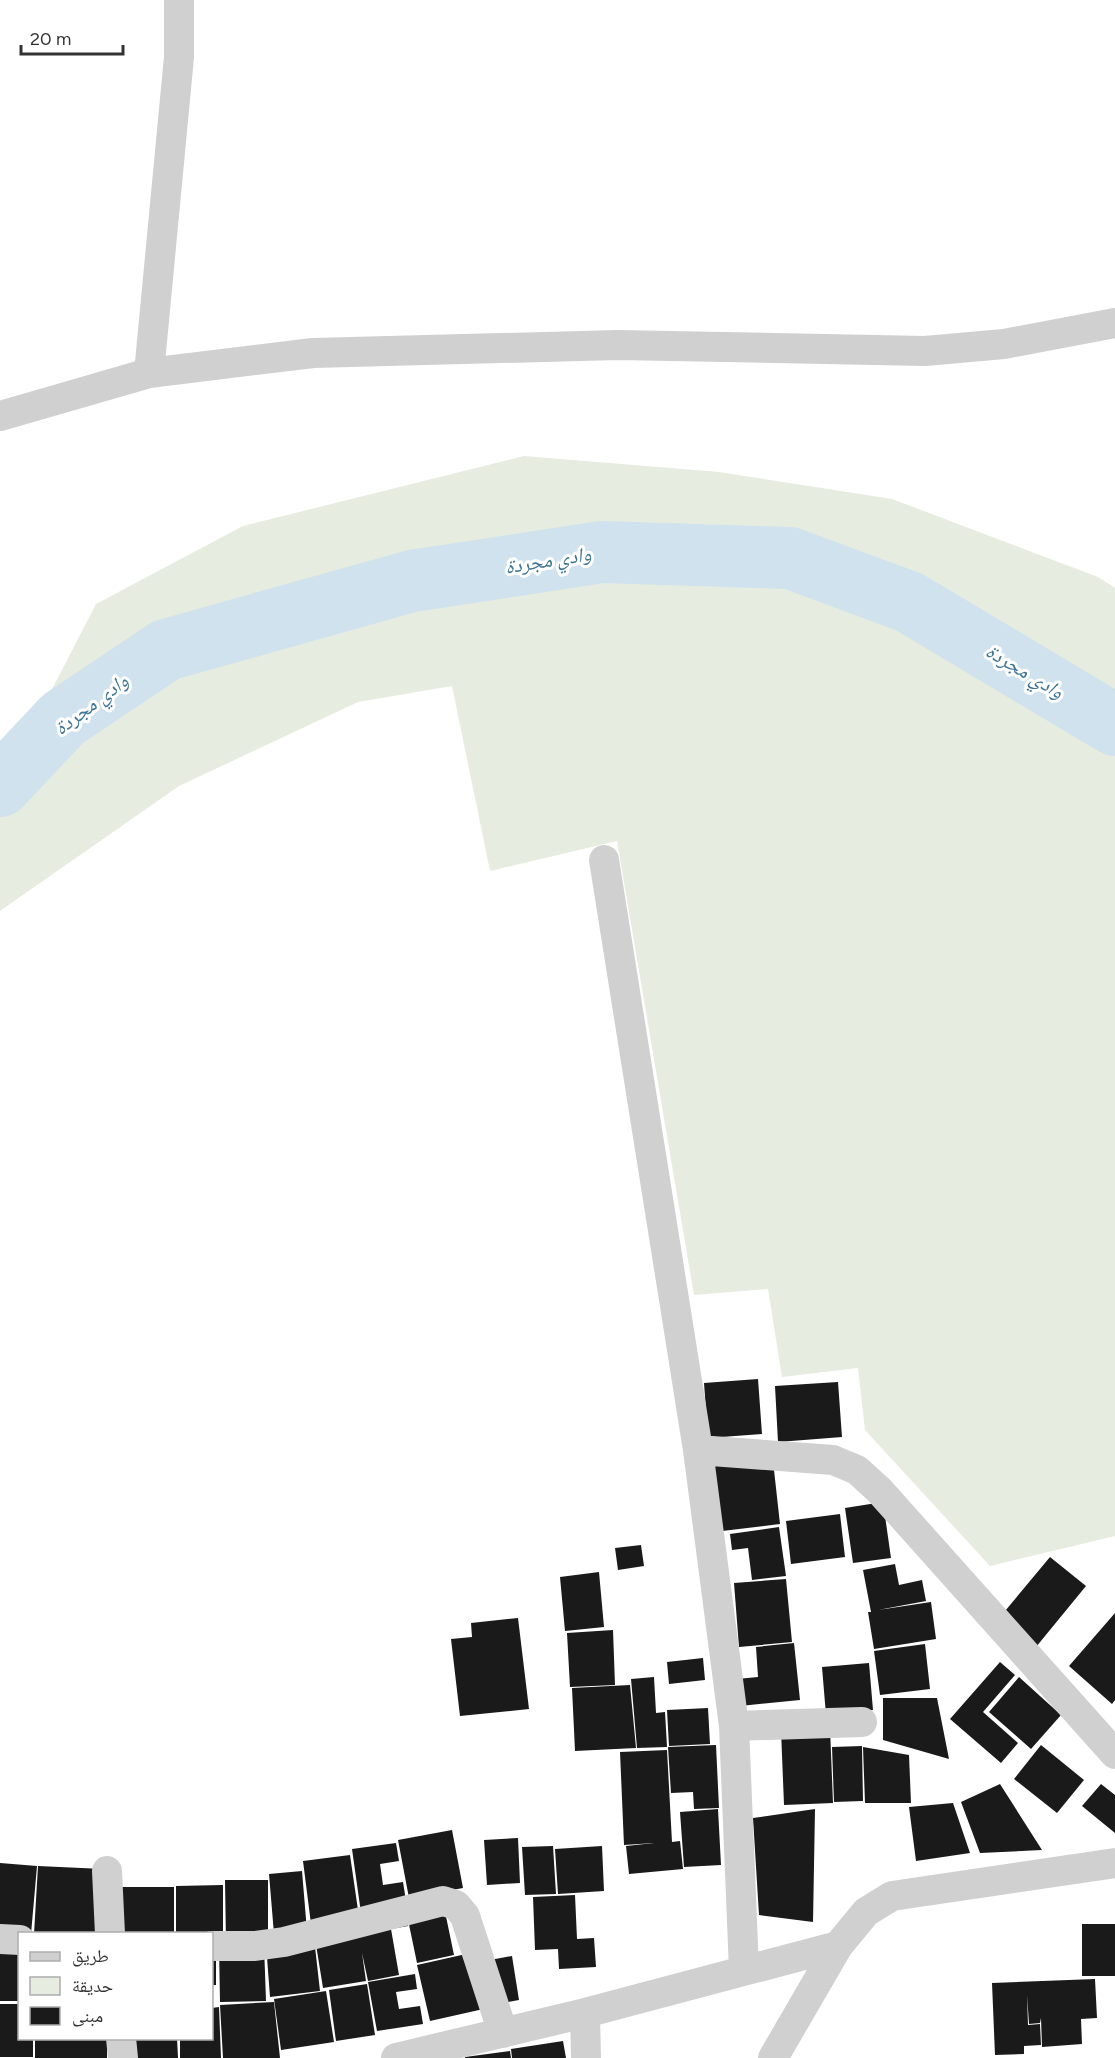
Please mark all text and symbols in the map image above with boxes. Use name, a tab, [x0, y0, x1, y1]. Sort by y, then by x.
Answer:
scale bar	[21, 18, 123, 56]
text: 20 m	[30, 28, 71, 50]
water label: وادي مجردة	[503, 541, 593, 583]
water label: وادي مجردة	[980, 638, 1068, 707]
water label: وادي مجردة	[49, 668, 135, 743]
legend	[18, 1932, 213, 2040]
text: طريق	[72, 1945, 109, 1967]
text: حديقة	[72, 1975, 113, 1997]
text: مبنى	[72, 2005, 103, 2027]

